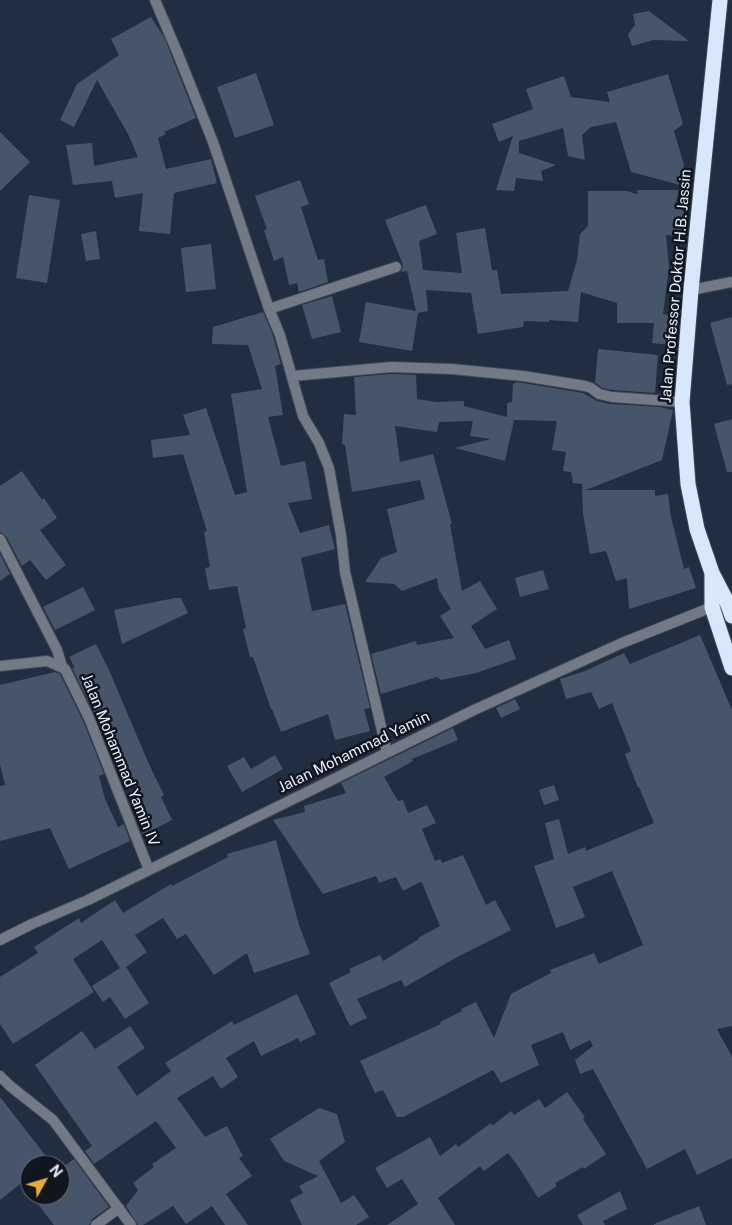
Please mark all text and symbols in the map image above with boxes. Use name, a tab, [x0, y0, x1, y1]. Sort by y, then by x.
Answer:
street label: Jalan Professor Doktor H.B. Jassin	[657, 168, 695, 404]
street label: Jalan Mohammad Yamin IV	[77, 671, 163, 849]
street label: Jalan Mohammad Yamin	[275, 707, 433, 797]
north arrow	[20, 1155, 70, 1205]
text: N	[46, 1162, 66, 1180]

